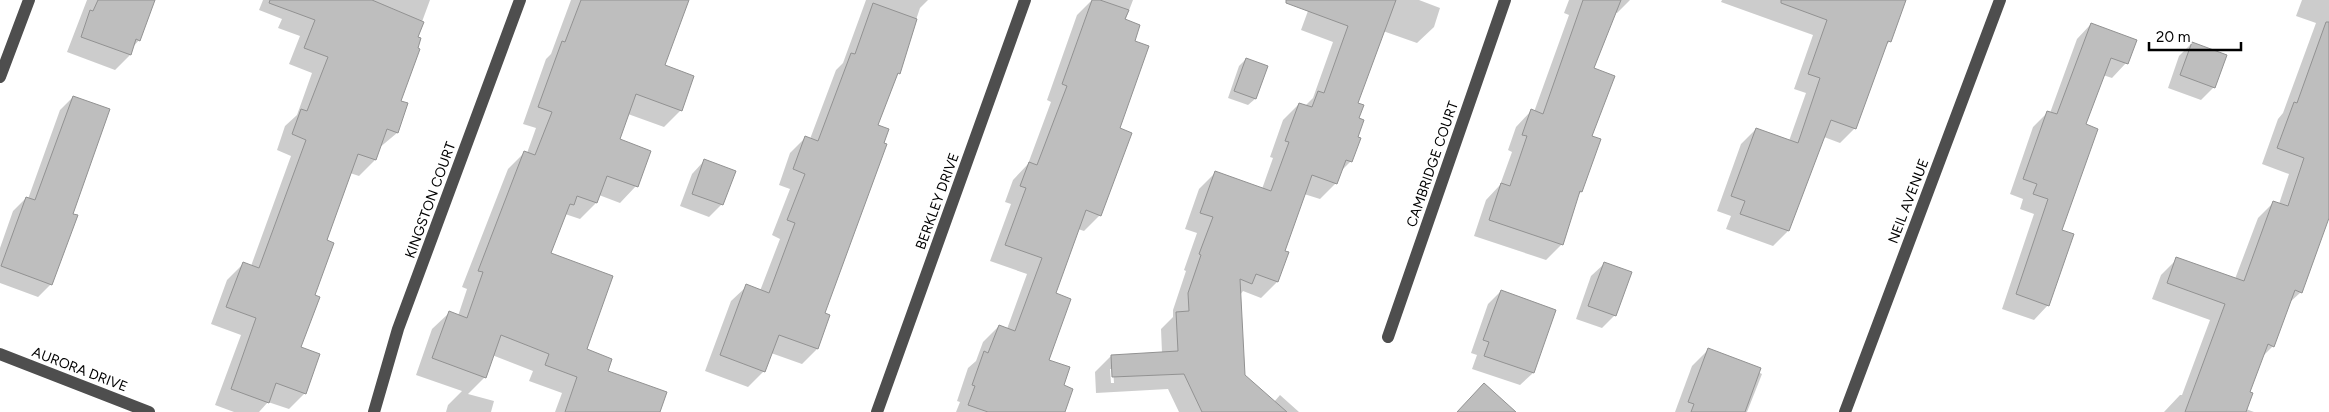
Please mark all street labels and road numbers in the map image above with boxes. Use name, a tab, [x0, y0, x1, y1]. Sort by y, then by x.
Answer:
street label: CAMBRIDGE COURT	[1403, 99, 1462, 229]
street label: KINGSTON COURT	[402, 139, 460, 261]
street label: BERKLEY DRIVE	[912, 150, 963, 252]
street label: NEIL AVENUE	[1884, 156, 1932, 246]
street label: AURORA DRIVE	[30, 343, 130, 395]

